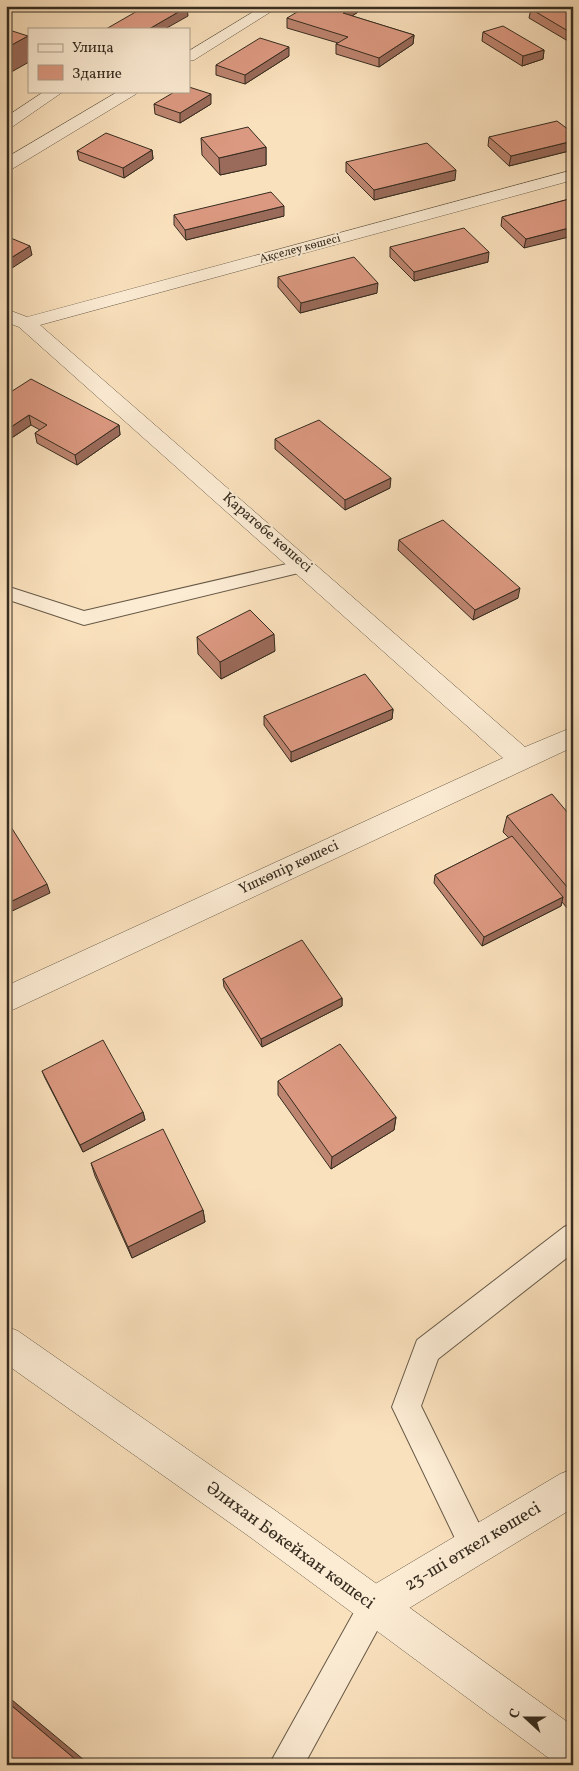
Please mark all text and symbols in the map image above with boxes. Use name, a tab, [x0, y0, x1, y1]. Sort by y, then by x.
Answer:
legend	[28, 28, 190, 92]
text: Улица	[72, 38, 114, 59]
text: Здание	[72, 64, 122, 85]
street label: Ақселеу көшесі	[258, 230, 343, 268]
street label: Қаратөбе көшесі	[217, 488, 317, 578]
street label: Үшкөпір көшесі	[236, 836, 342, 900]
street label: Әлихан Бөкейхан көшесі	[200, 1476, 380, 1616]
street label: 23-ші өткел көшесі	[400, 1496, 546, 1598]
north arrow	[502, 1694, 552, 1744]
text: С	[505, 1706, 526, 1721]

